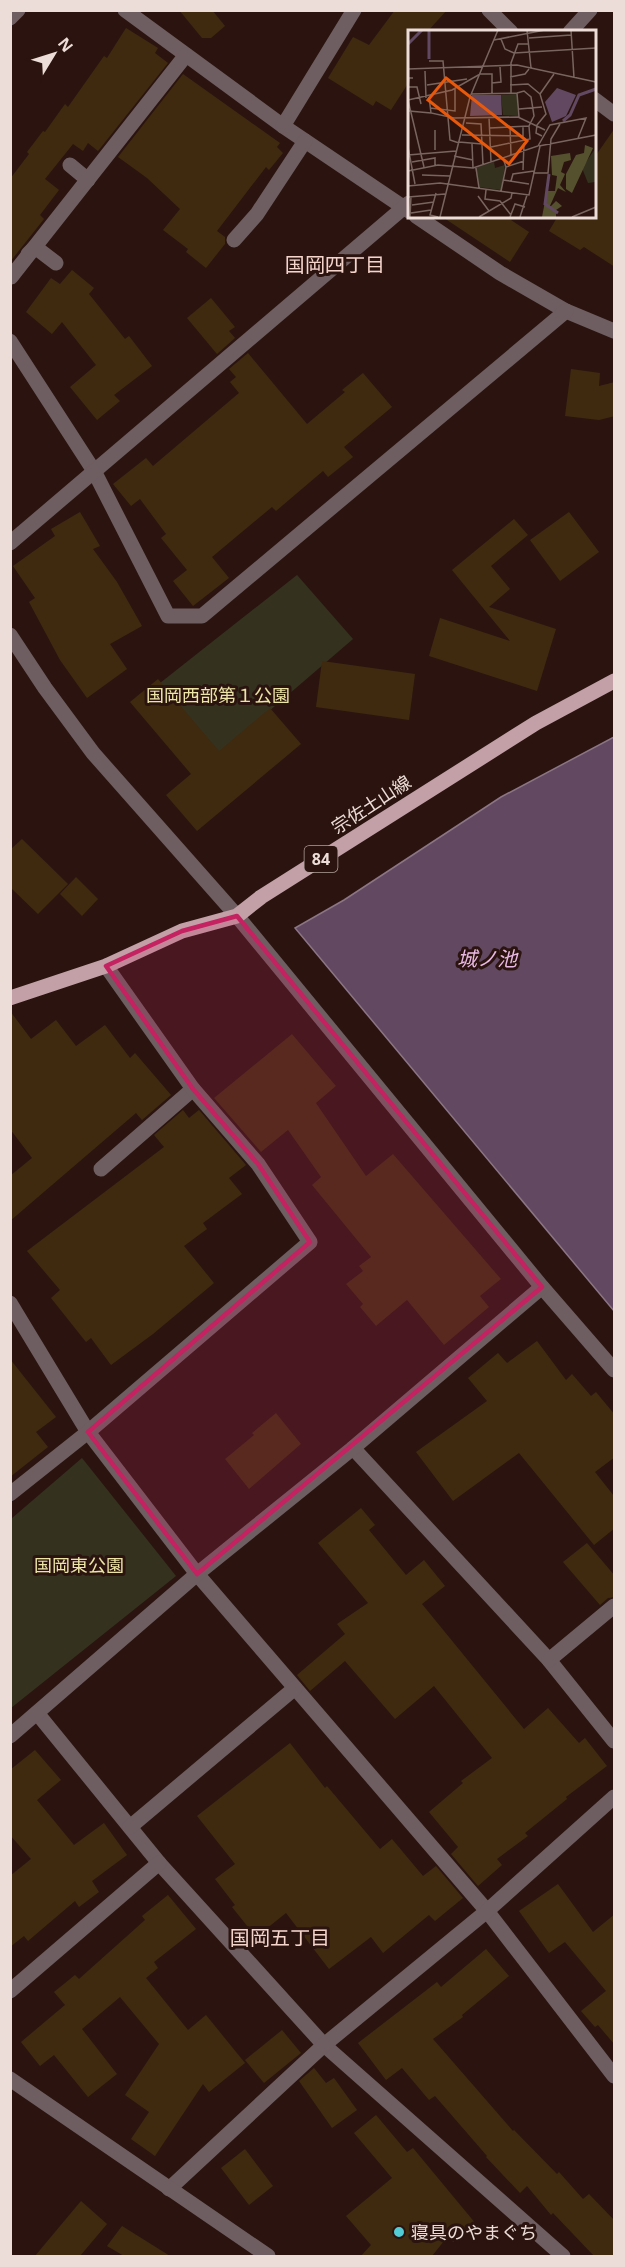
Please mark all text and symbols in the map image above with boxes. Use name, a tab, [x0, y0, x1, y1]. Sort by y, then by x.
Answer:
north arrow	[24, 24, 84, 84]
inset map	[408, 30, 595, 218]
text: N	[53, 33, 78, 57]
district label: 国岡四丁目	[285, 251, 385, 278]
park label: 国岡西部第１公園	[146, 683, 290, 707]
street label: 宗佐土山線	[327, 769, 415, 839]
road number: 84	[304, 846, 338, 872]
water label: 城ノ池	[457, 945, 519, 972]
park label: 国岡東公園	[34, 1553, 124, 1577]
district label: 国岡五丁目	[230, 1924, 330, 1951]
place label: 寝具のやまぐち	[411, 2220, 537, 2244]
marker: 寝具のやまぐち	[392, 2225, 406, 2239]

